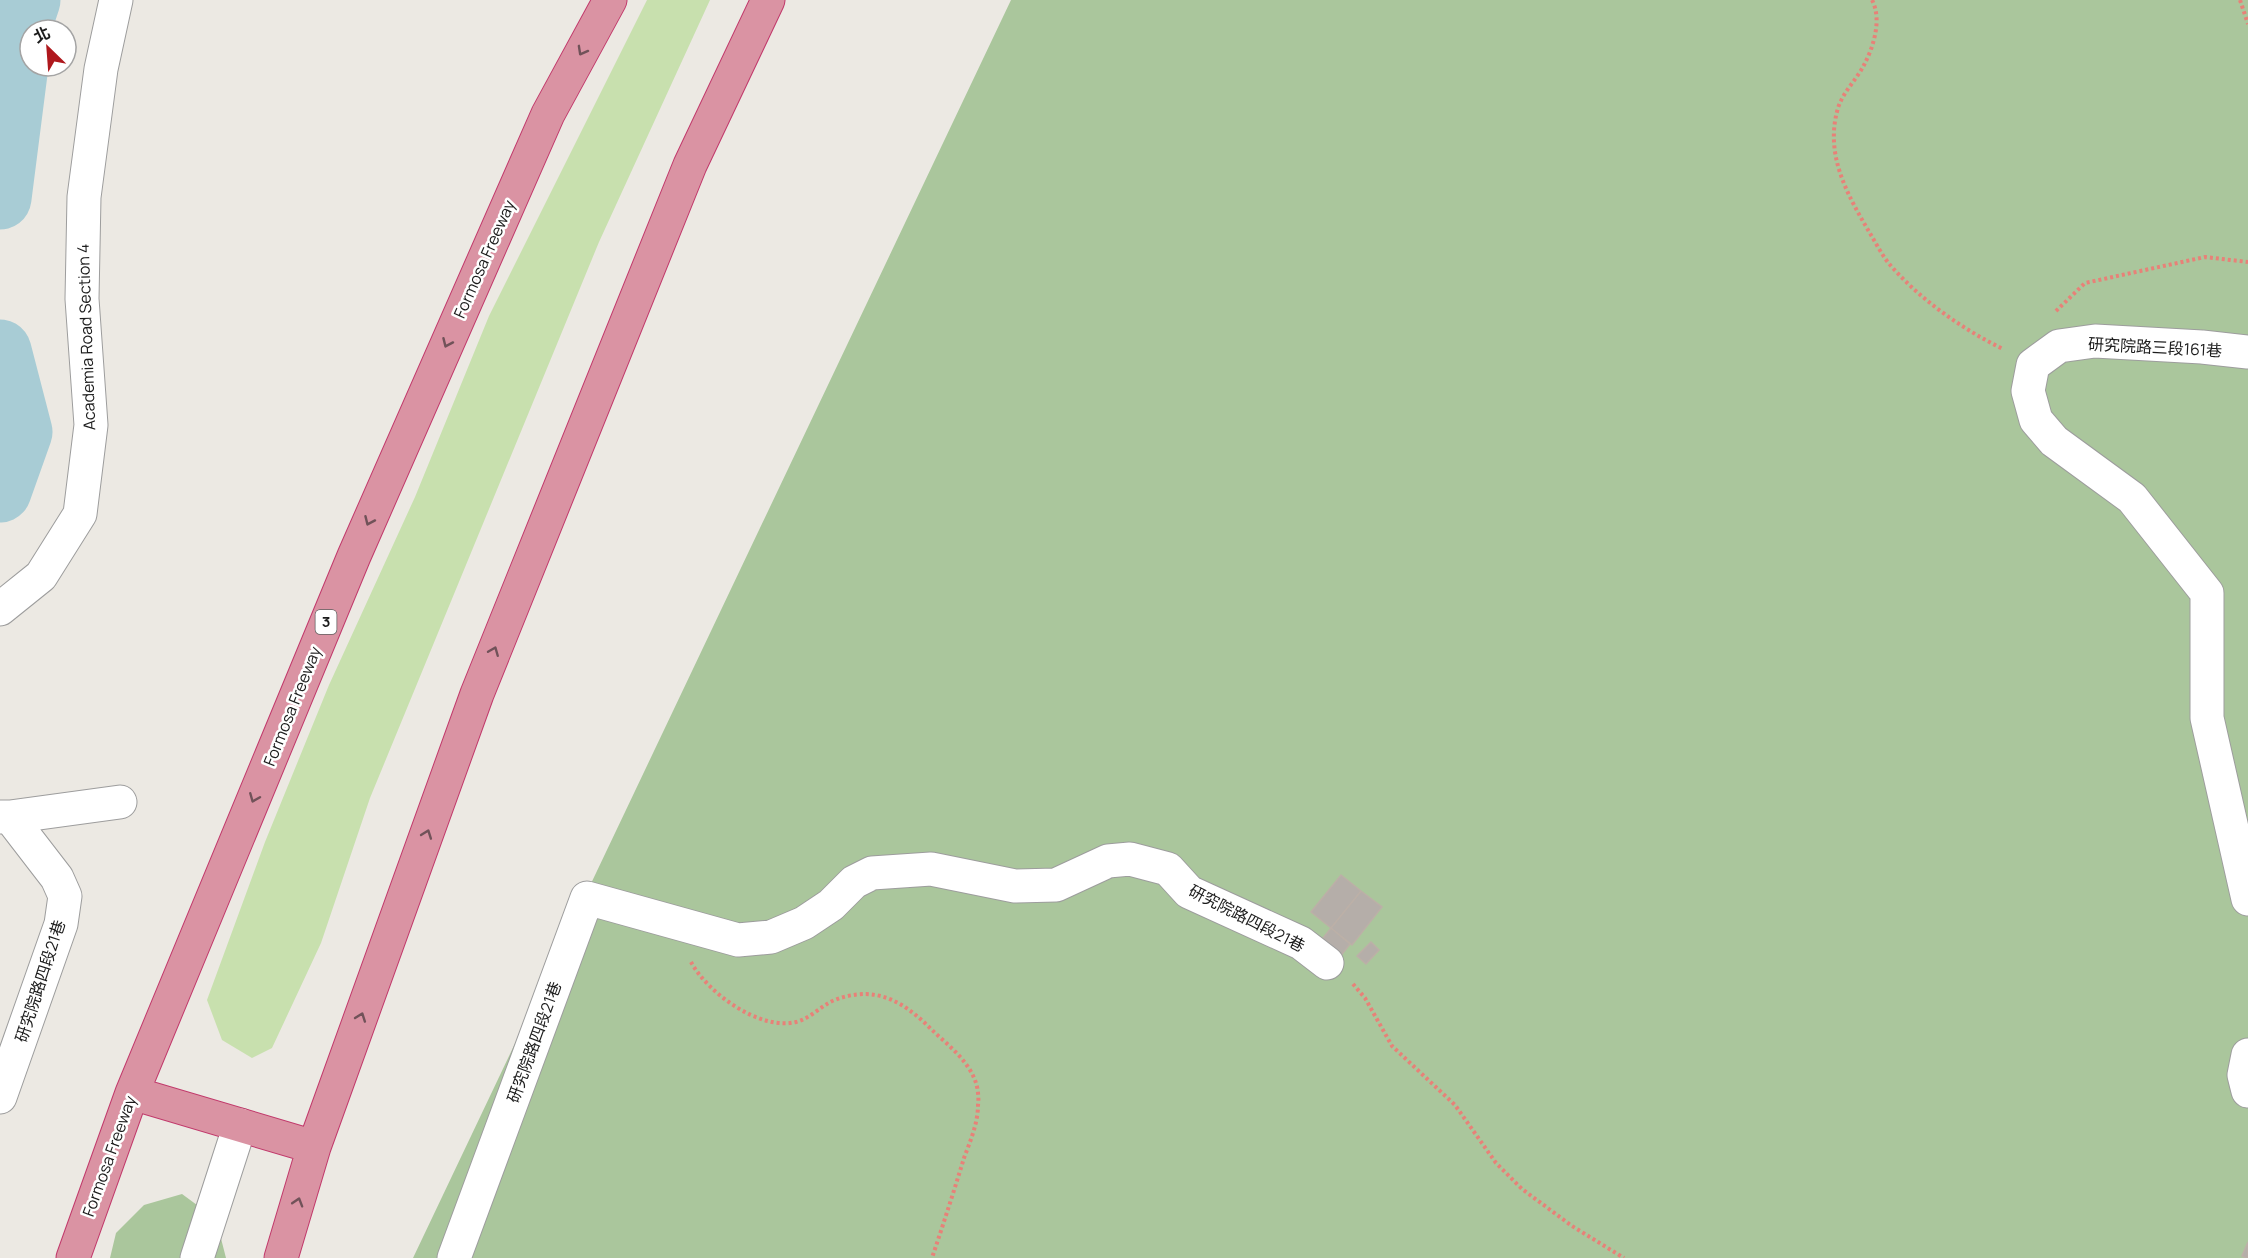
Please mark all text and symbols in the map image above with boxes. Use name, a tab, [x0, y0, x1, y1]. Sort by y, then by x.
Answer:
north arrow	[18, 18, 78, 78]
text: 北	[30, 21, 54, 48]
one-way arrow	[578, 45, 589, 56]
street label: Formosa Freeway	[448, 196, 520, 322]
street label: Academia Road Section 4	[72, 243, 100, 431]
street label: 研究院路三段161巷	[2087, 333, 2223, 361]
one-way arrow	[443, 336, 455, 347]
one-way arrow	[364, 515, 376, 526]
road number: 3	[316, 610, 336, 634]
street label: Formosa Freeway	[258, 642, 326, 769]
one-way arrow	[487, 646, 500, 657]
one-way arrow	[249, 792, 261, 803]
one-way arrow	[419, 829, 432, 840]
street label: 研究院路四段21巷	[1185, 879, 1309, 957]
street label: 研究院路四段21巷	[10, 917, 70, 1045]
street label: 研究院路四段21巷	[502, 978, 566, 1106]
one-way arrow	[354, 1013, 366, 1024]
street label: Formosa Freeway	[77, 1092, 141, 1219]
one-way arrow	[291, 1197, 303, 1208]

